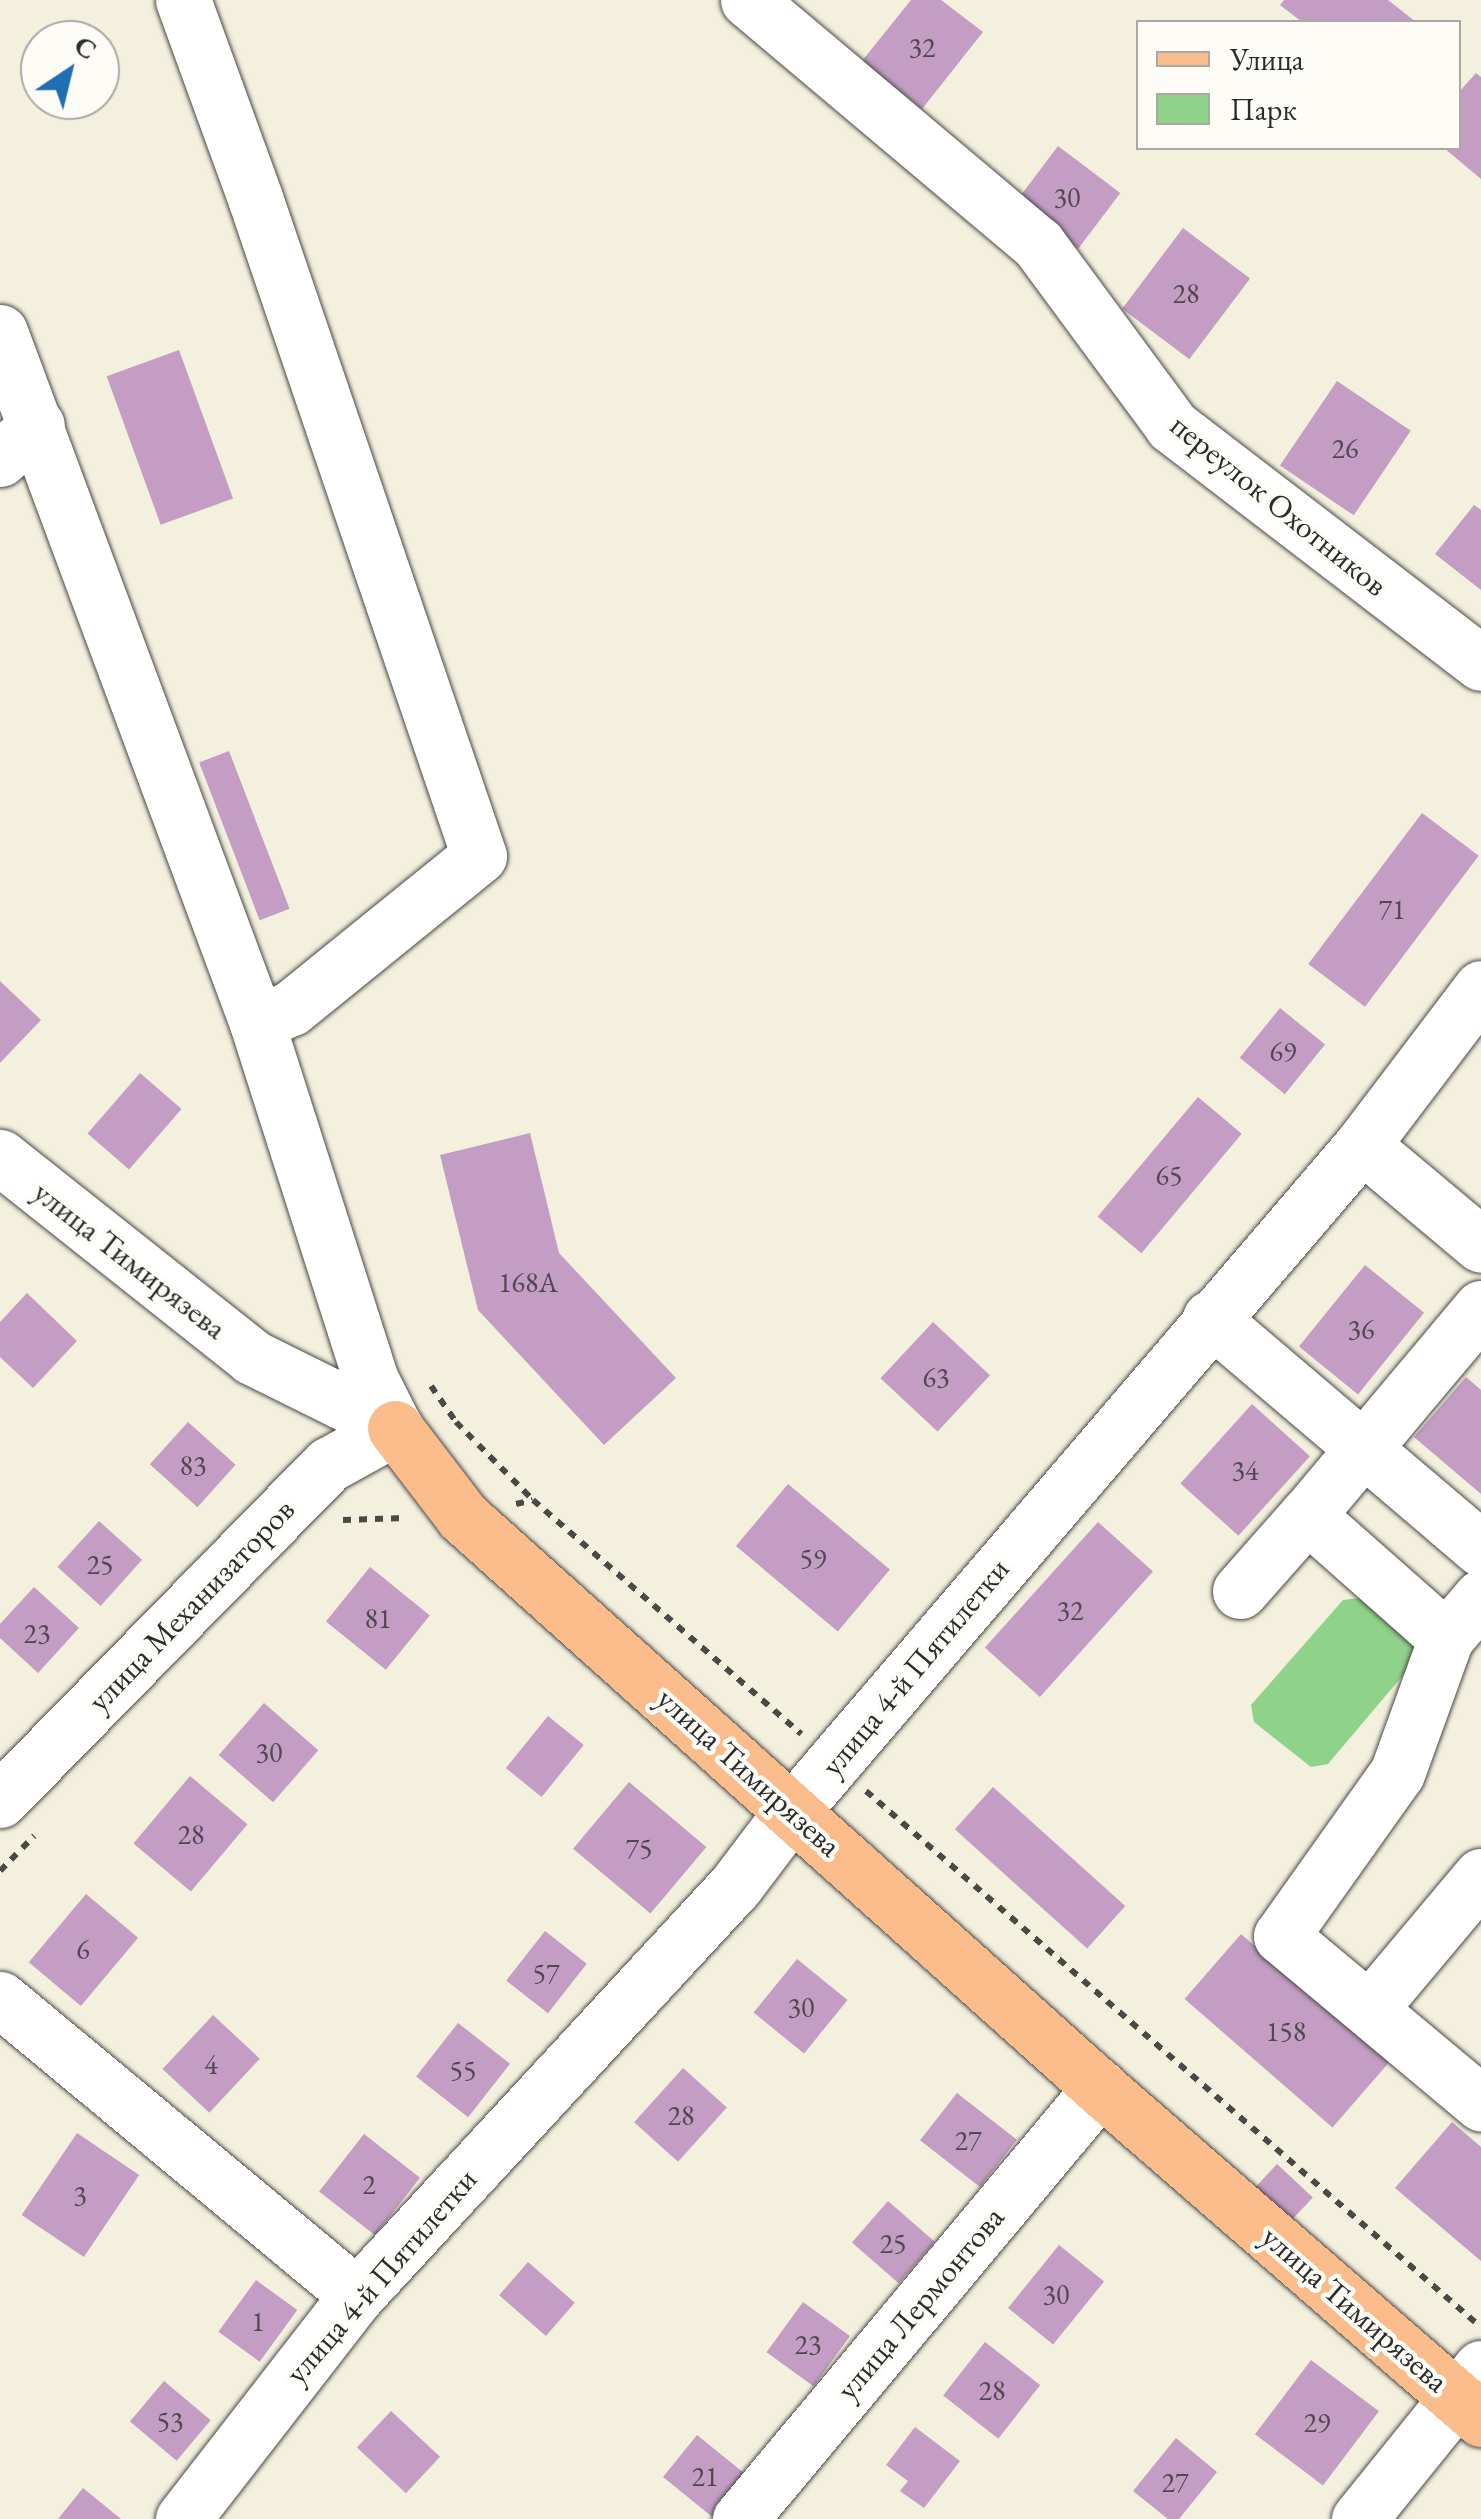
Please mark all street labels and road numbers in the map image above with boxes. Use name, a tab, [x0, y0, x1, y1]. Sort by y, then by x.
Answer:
street label: переулок Охотников	[1163, 406, 1395, 604]
street label: улица Тимирязева	[26, 1173, 234, 1347]
street label: улица Механизаторов	[80, 1491, 302, 1719]
street label: улица 4-й Пятилетки	[813, 1550, 1017, 1784]
street label: улица Тимирязева	[649, 1679, 849, 1865]
street label: улица 4-й Пятилетки	[277, 2161, 485, 2391]
street label: улица Лермонтова	[828, 2199, 1012, 2407]
street label: улица Тимирязева	[1254, 2218, 1456, 2400]

